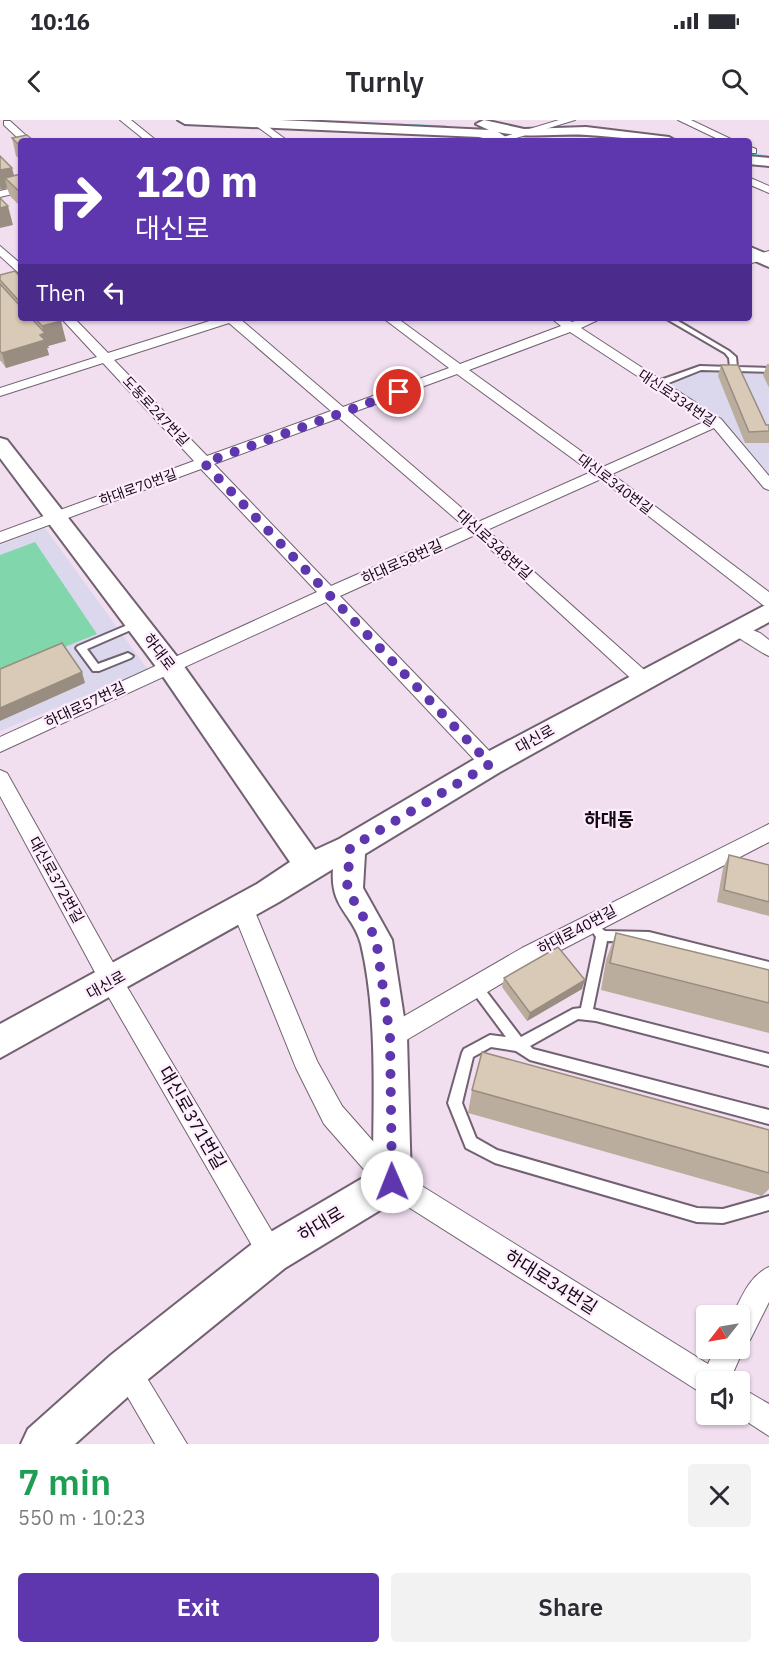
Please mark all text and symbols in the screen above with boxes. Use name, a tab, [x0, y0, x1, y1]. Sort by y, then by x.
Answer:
text: 10:16	[30, 7, 90, 36]
text: Turnly	[345, 64, 424, 99]
icon: back	[18, 65, 51, 98]
icon: search	[718, 65, 751, 98]
text: 120 m	[135, 154, 258, 209]
icon: right	[36, 162, 114, 240]
text: 대신로	[135, 210, 210, 245]
icon: left	[98, 276, 131, 309]
text: Then	[36, 278, 86, 307]
street label: 대신로334번길	[635, 365, 719, 431]
pin	[373, 366, 424, 417]
street label: 도동로247번길	[119, 372, 193, 450]
icon: arrive	[382, 375, 415, 408]
street label: 대신로340번길	[574, 450, 656, 518]
street label: 하대로70번길	[97, 465, 179, 509]
street label: 대신로348번길	[452, 505, 536, 584]
street label: 하대로58번길	[358, 535, 445, 588]
street label: 하대로	[139, 629, 179, 674]
street label: 하대로57번길	[41, 678, 128, 732]
street label: 대신로	[512, 720, 557, 757]
district label: 하대동	[584, 808, 634, 831]
street label: 대신로372번길	[25, 833, 88, 926]
street label: 하대로40번길	[534, 901, 620, 958]
street label: 대신로	[83, 966, 128, 1003]
street label: 대신로371번길	[154, 1062, 231, 1173]
position arrow	[360, 1150, 424, 1214]
street label: 하대로	[294, 1201, 348, 1246]
street label: 하대로34번길	[501, 1244, 602, 1319]
north arrow	[696, 1305, 750, 1359]
map controls	[696, 1305, 750, 1425]
button: sound	[696, 1371, 750, 1425]
text: 7 min	[18, 1458, 111, 1505]
button: close	[688, 1464, 751, 1527]
text: 550 m · 10:23	[18, 1504, 146, 1531]
button: Exit	[18, 1573, 379, 1642]
button: Share	[391, 1573, 751, 1642]

